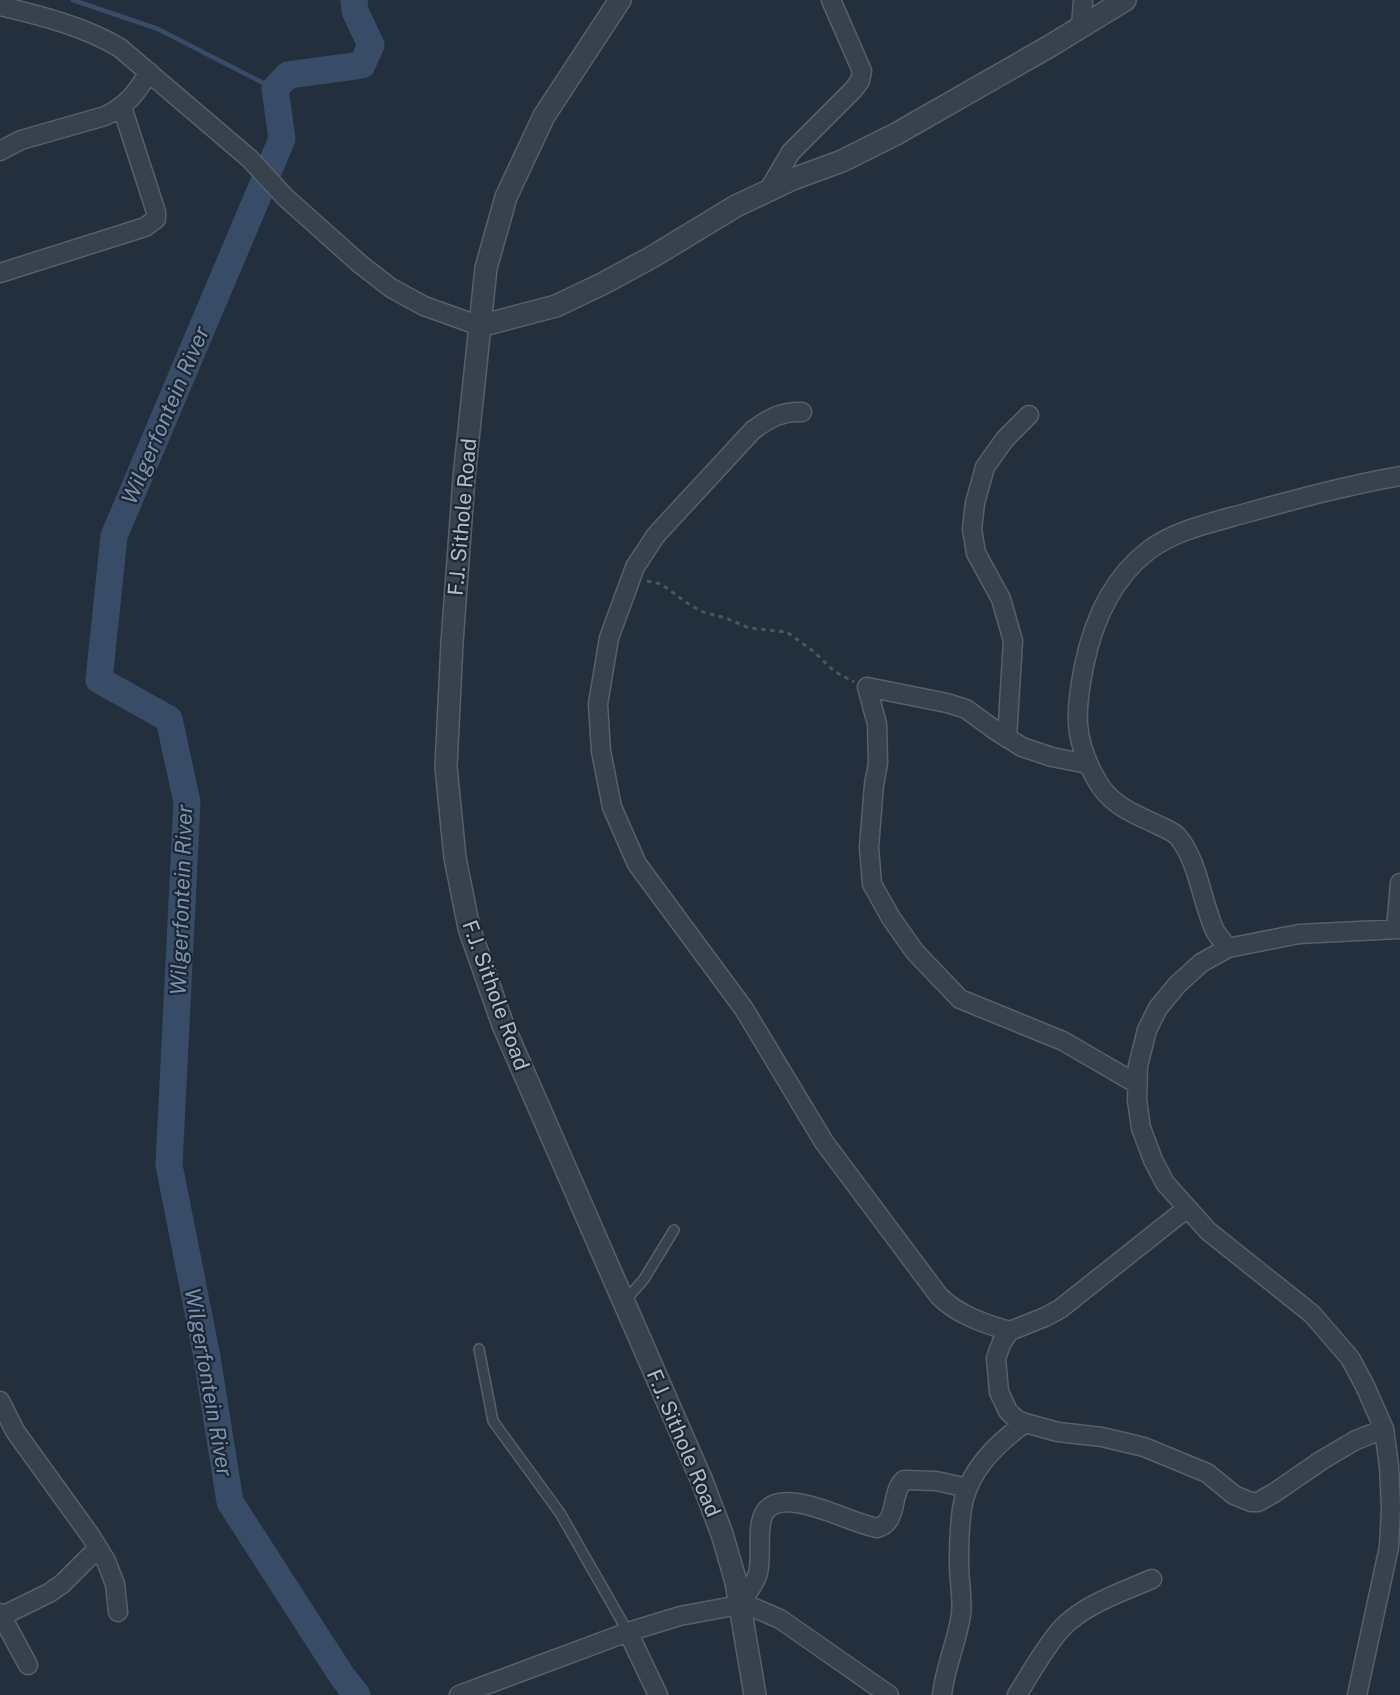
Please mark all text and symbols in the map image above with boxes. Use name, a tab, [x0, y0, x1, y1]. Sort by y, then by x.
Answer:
water label: Wilgerfontein River	[116, 321, 215, 508]
street label: F.J. Sithole Road	[443, 437, 481, 597]
water label: Wilgerfontein River	[165, 804, 197, 996]
street label: F.J. Sithole Road	[457, 917, 535, 1073]
water label: Wilgerfontein River	[180, 1286, 238, 1479]
street label: F.J. Sithole Road	[642, 1365, 726, 1521]

